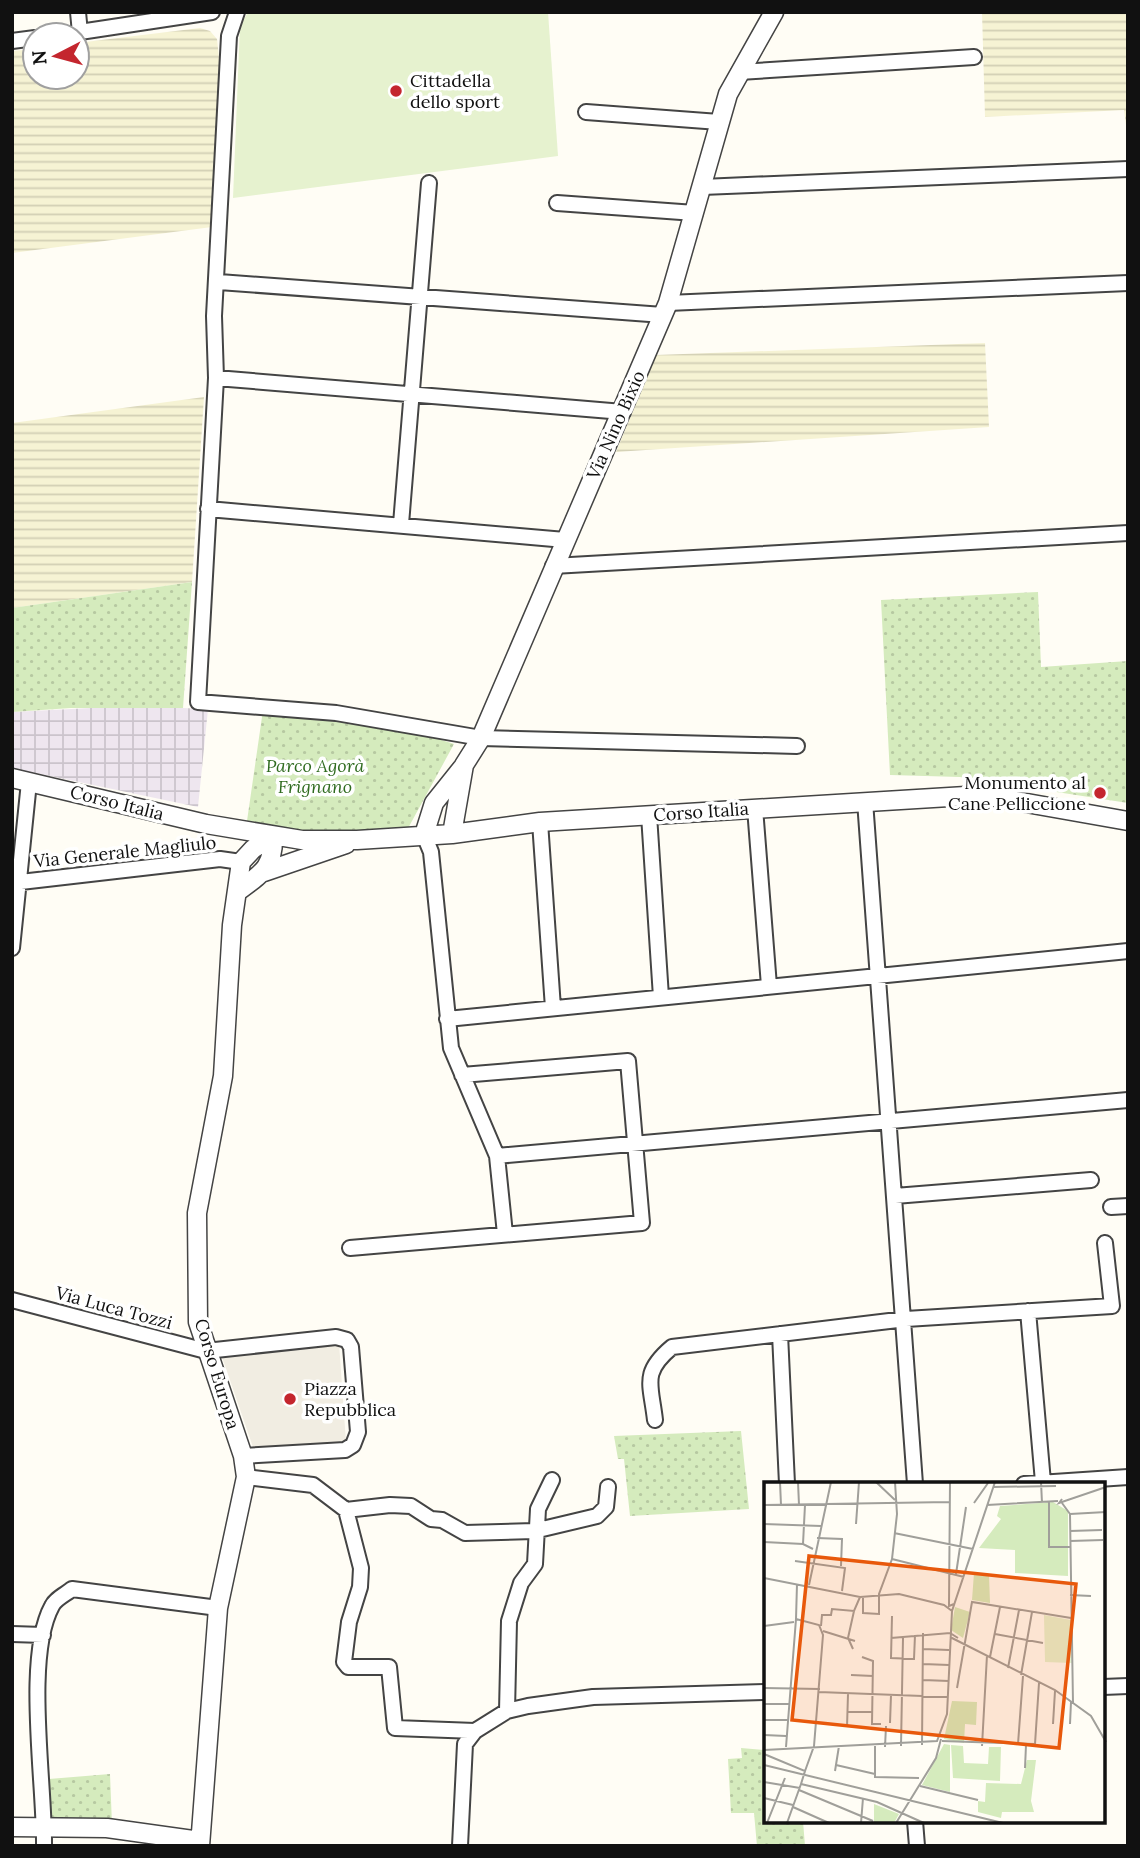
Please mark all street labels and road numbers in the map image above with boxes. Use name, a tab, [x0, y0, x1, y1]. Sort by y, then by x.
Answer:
street label: Via Nino Bixio	[581, 367, 650, 484]
street label: Corso Italia	[68, 780, 166, 825]
street label: Corso Italia	[652, 797, 750, 826]
street label: Via Generale Magliulo	[32, 830, 217, 873]
street label: Via Luca Tozzi	[52, 1281, 175, 1334]
street label: Corso Europa	[190, 1316, 245, 1432]

